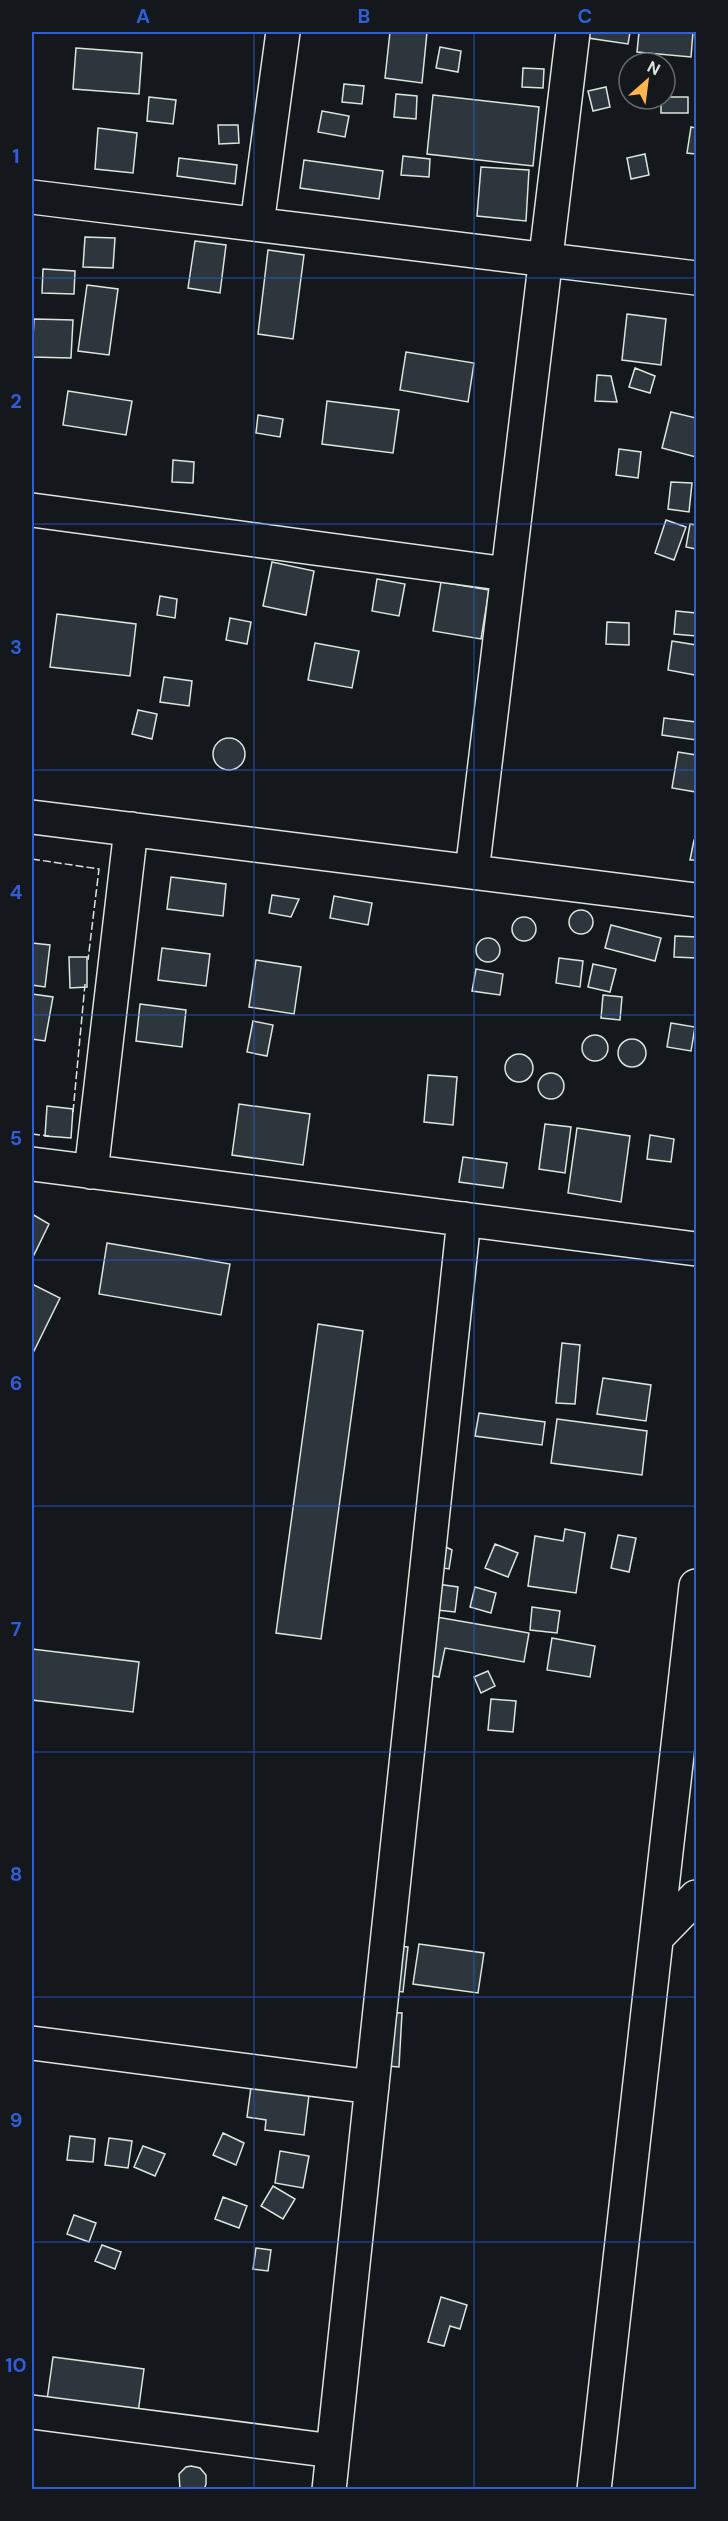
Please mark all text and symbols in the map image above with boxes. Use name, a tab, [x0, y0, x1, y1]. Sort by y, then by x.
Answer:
text: A	[136, 3, 150, 29]
text: B	[358, 3, 370, 29]
text: C	[578, 3, 592, 29]
north arrow	[617, 51, 677, 111]
text: N	[644, 56, 664, 80]
text: 1	[12, 143, 20, 169]
text: 2	[10, 388, 22, 414]
text: 3	[10, 634, 22, 660]
text: 4	[10, 879, 23, 905]
text: 5	[10, 1125, 22, 1151]
text: 6	[10, 1370, 22, 1396]
text: 7	[11, 1616, 22, 1642]
text: 8	[10, 1861, 22, 1887]
text: 9	[10, 2107, 22, 2133]
text: 10	[5, 2352, 27, 2378]

